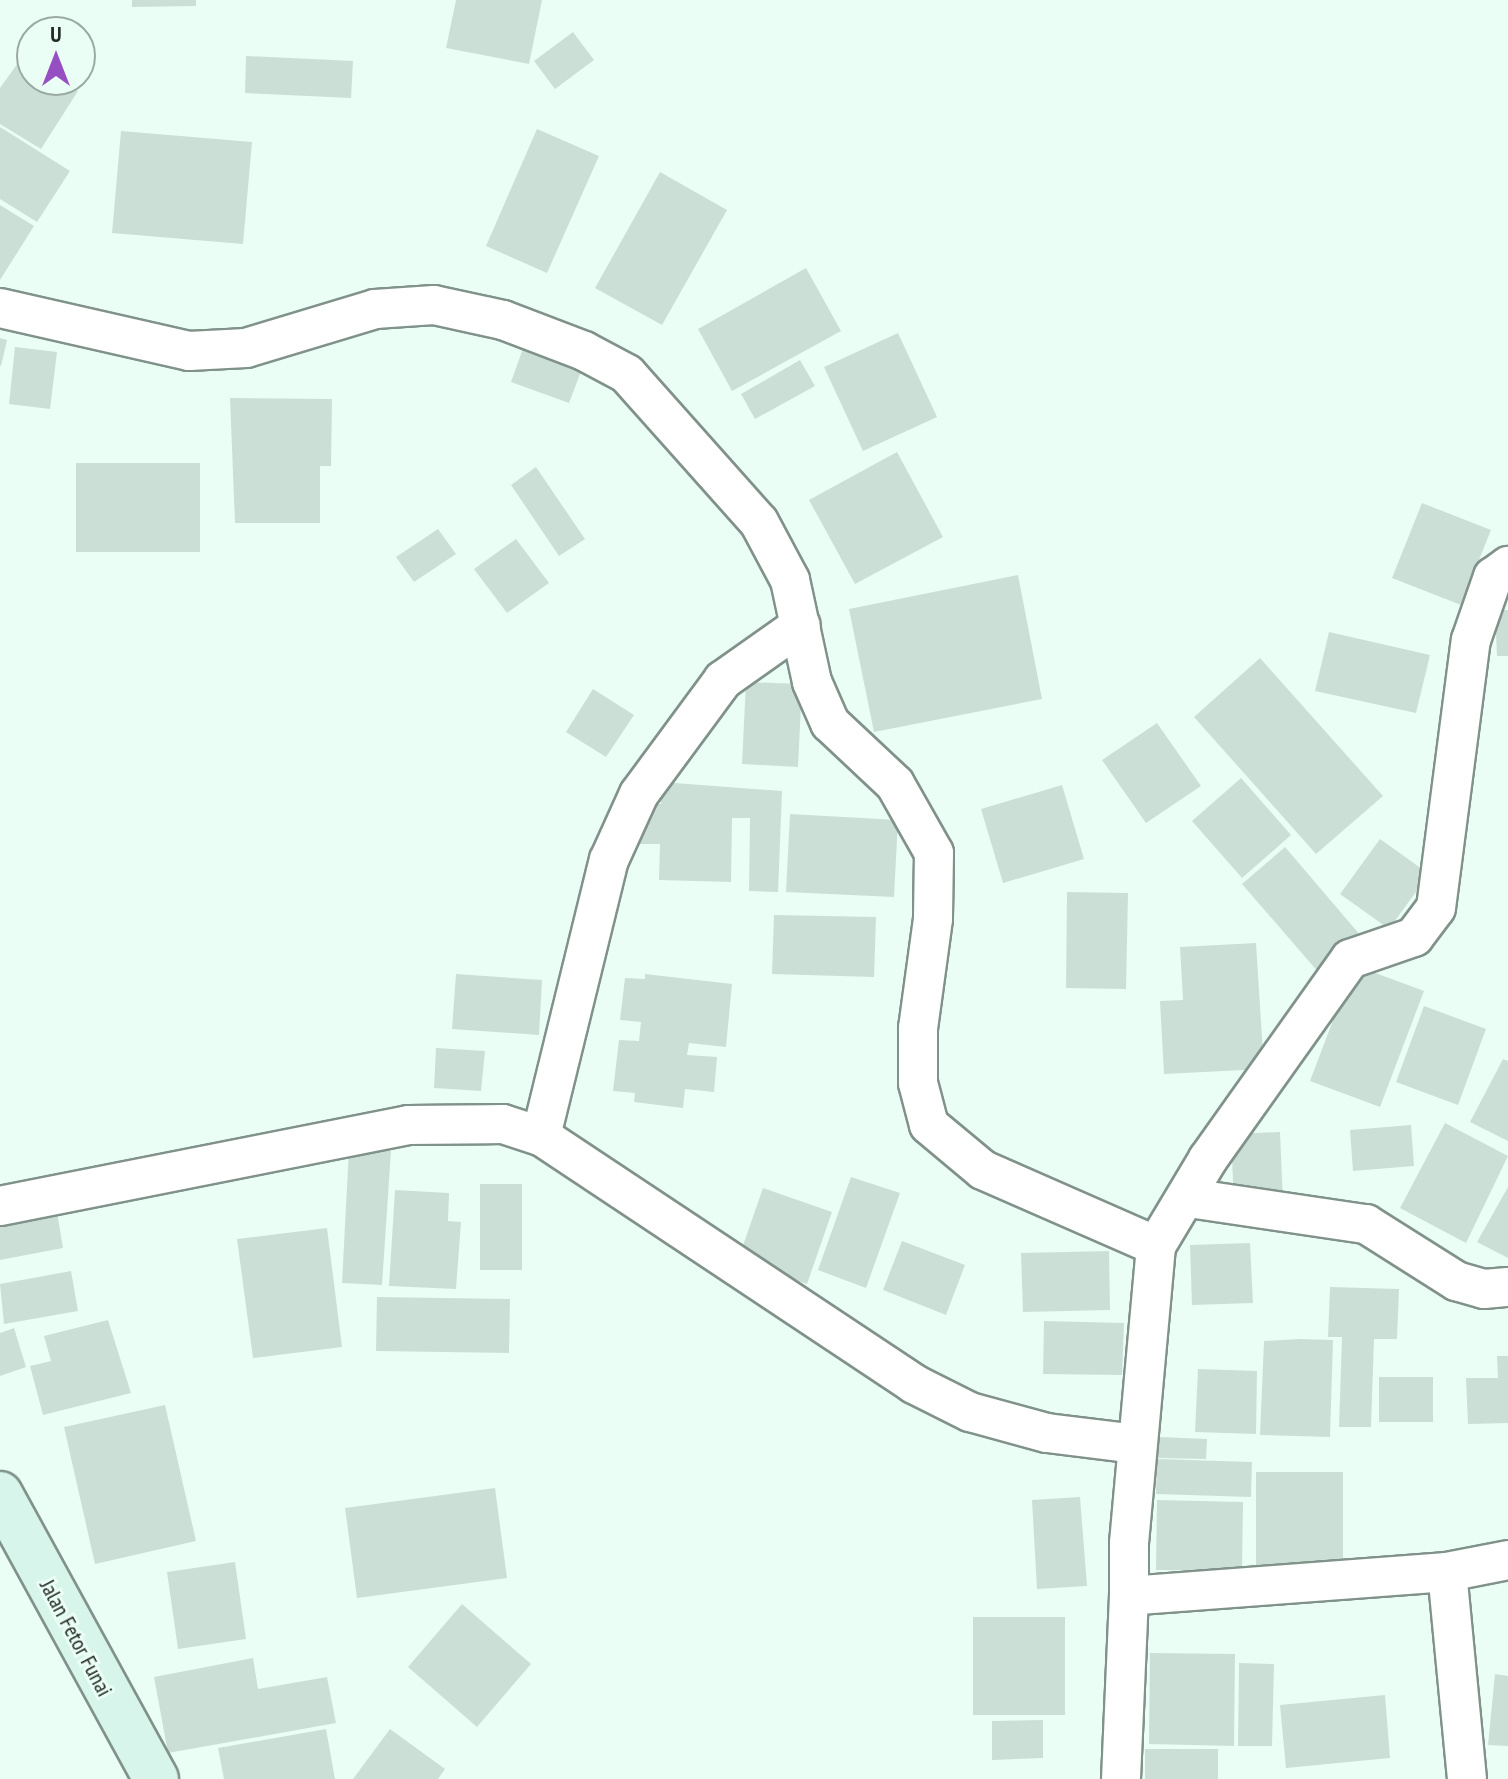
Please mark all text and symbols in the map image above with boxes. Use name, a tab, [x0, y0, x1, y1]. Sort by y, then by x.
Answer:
north arrow	[16, 16, 96, 96]
text: U	[50, 20, 62, 48]
street label: Jalan Fetor Funai	[34, 1575, 118, 1701]

